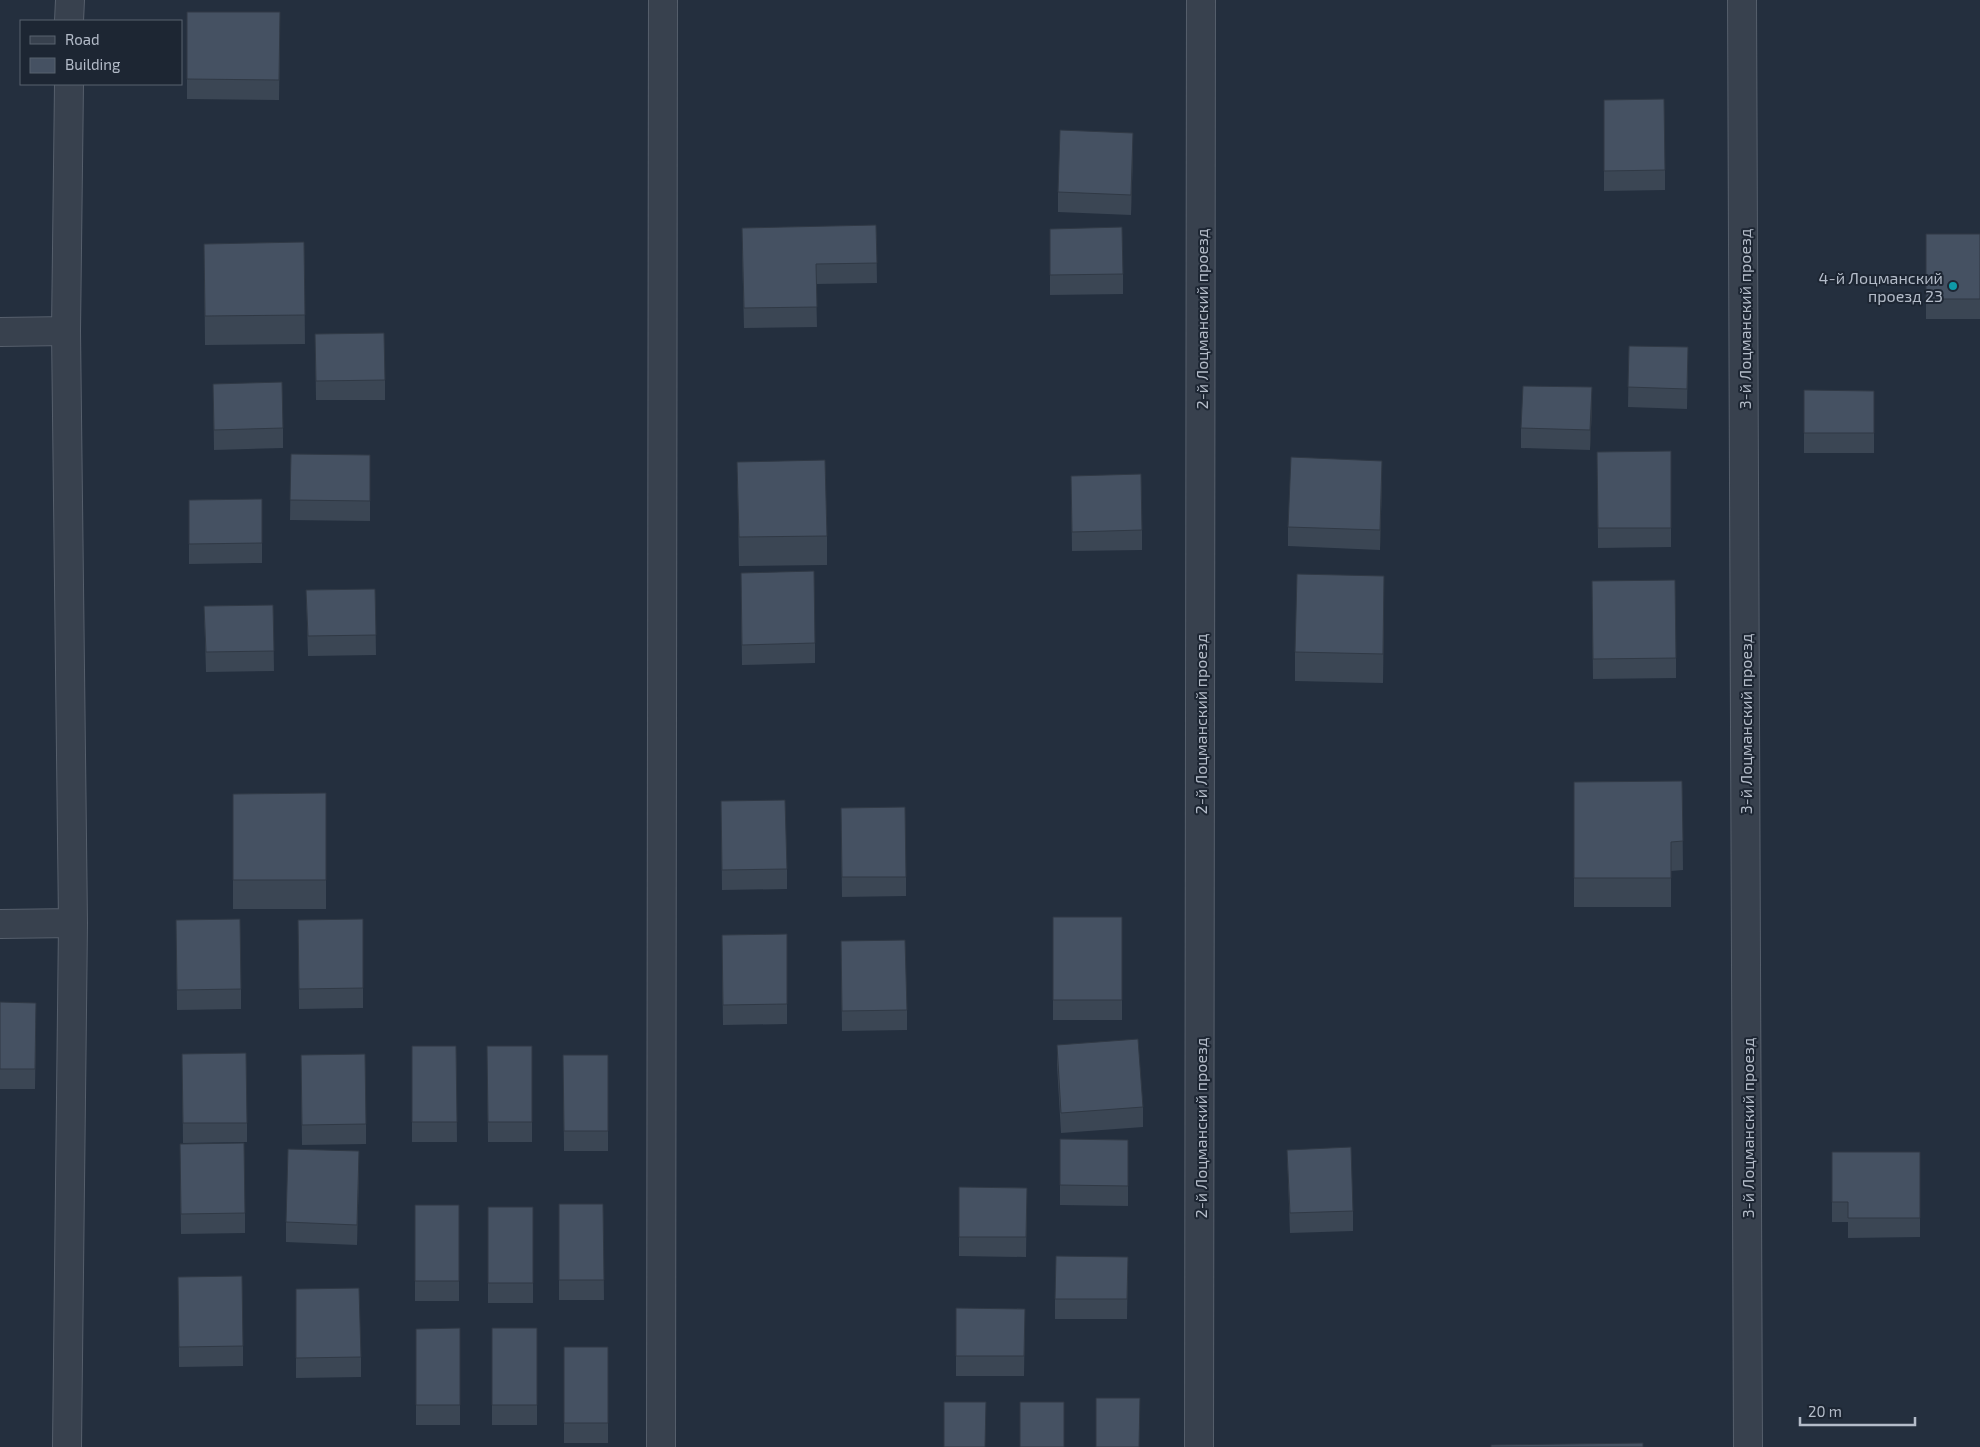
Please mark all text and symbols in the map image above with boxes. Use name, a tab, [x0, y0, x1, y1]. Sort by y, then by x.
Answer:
legend	[20, 20, 182, 85]
text: Road	[65, 30, 100, 48]
text: Building	[65, 55, 121, 73]
street label: 2-й Лоцманский проезд	[1192, 229, 1211, 409]
street label: 3-й Лоцманский проезд	[1735, 229, 1754, 409]
place label: 4-й Лоцманский проезд 23	[1819, 268, 1943, 305]
marker: 4-й Лоцманский проезд 23	[1947, 280, 1959, 292]
street label: 2-й Лоцманский проезд	[1191, 634, 1210, 814]
street label: 3-й Лоцманский проезд	[1736, 634, 1755, 814]
street label: 2-й Лоцманский проезд	[1191, 1038, 1210, 1218]
street label: 3-й Лоцманский проезд	[1738, 1038, 1757, 1218]
scale bar	[1800, 1394, 1915, 1426]
text: 20 m	[1808, 1402, 1842, 1420]

